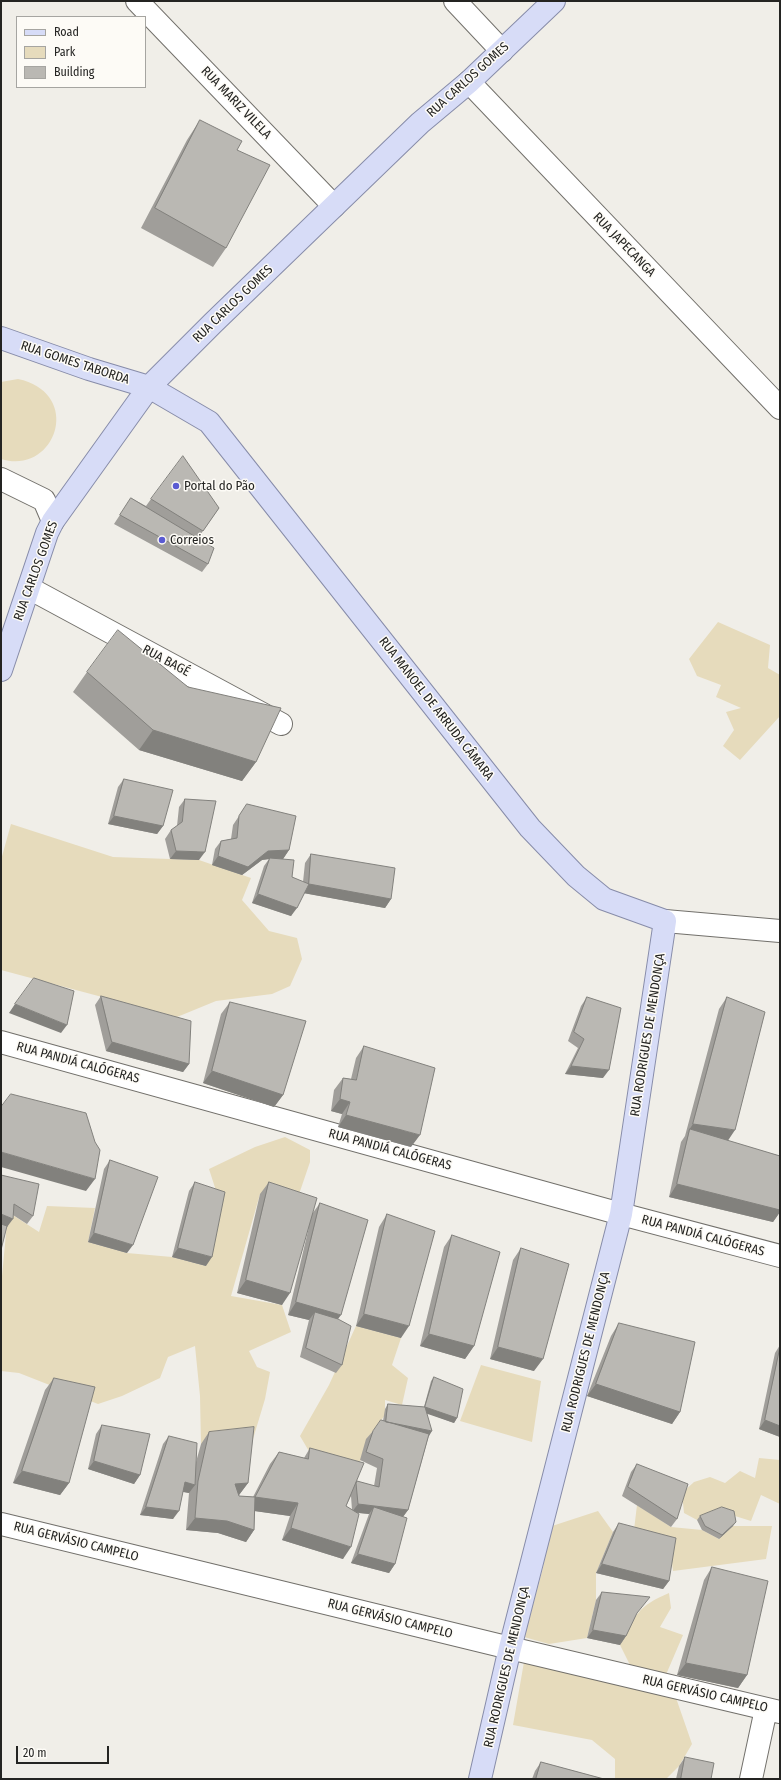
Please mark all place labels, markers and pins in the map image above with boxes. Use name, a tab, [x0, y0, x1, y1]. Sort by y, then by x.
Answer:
place label: Portal do Pão	[184, 478, 255, 494]
marker: Portal do Pão	[171, 481, 181, 491]
place label: Correios	[170, 532, 214, 548]
marker: Correios	[157, 535, 167, 545]

